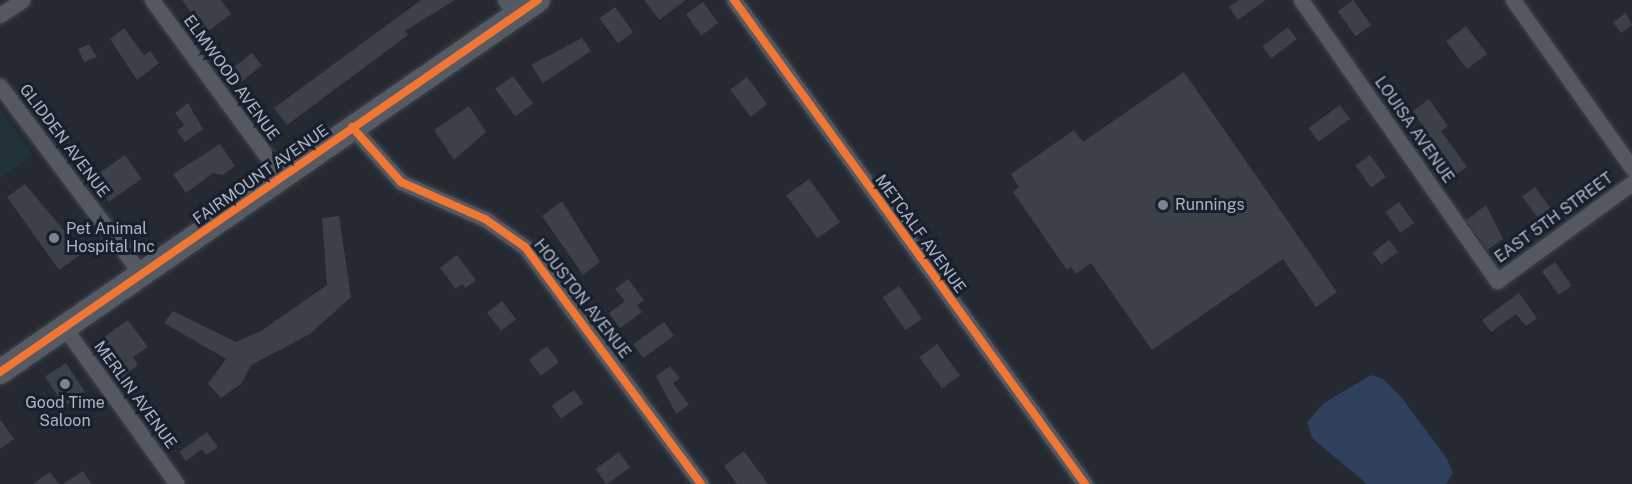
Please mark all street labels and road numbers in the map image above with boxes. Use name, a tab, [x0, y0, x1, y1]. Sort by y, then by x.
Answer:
street label: ELMWOOD AVENUE	[179, 12, 283, 144]
street label: LOUISA AVENUE	[1370, 73, 1458, 187]
street label: GLIDDEN AVENUE	[15, 80, 113, 202]
street label: FAIRMOUNT AVENUE	[190, 121, 332, 229]
street label: EAST 5TH STREET	[1491, 169, 1617, 267]
street label: METCALF AVENUE	[871, 171, 969, 297]
street label: HOUSTON AVENUE	[530, 236, 634, 362]
street label: MERLIN AVENUE	[90, 338, 180, 452]

